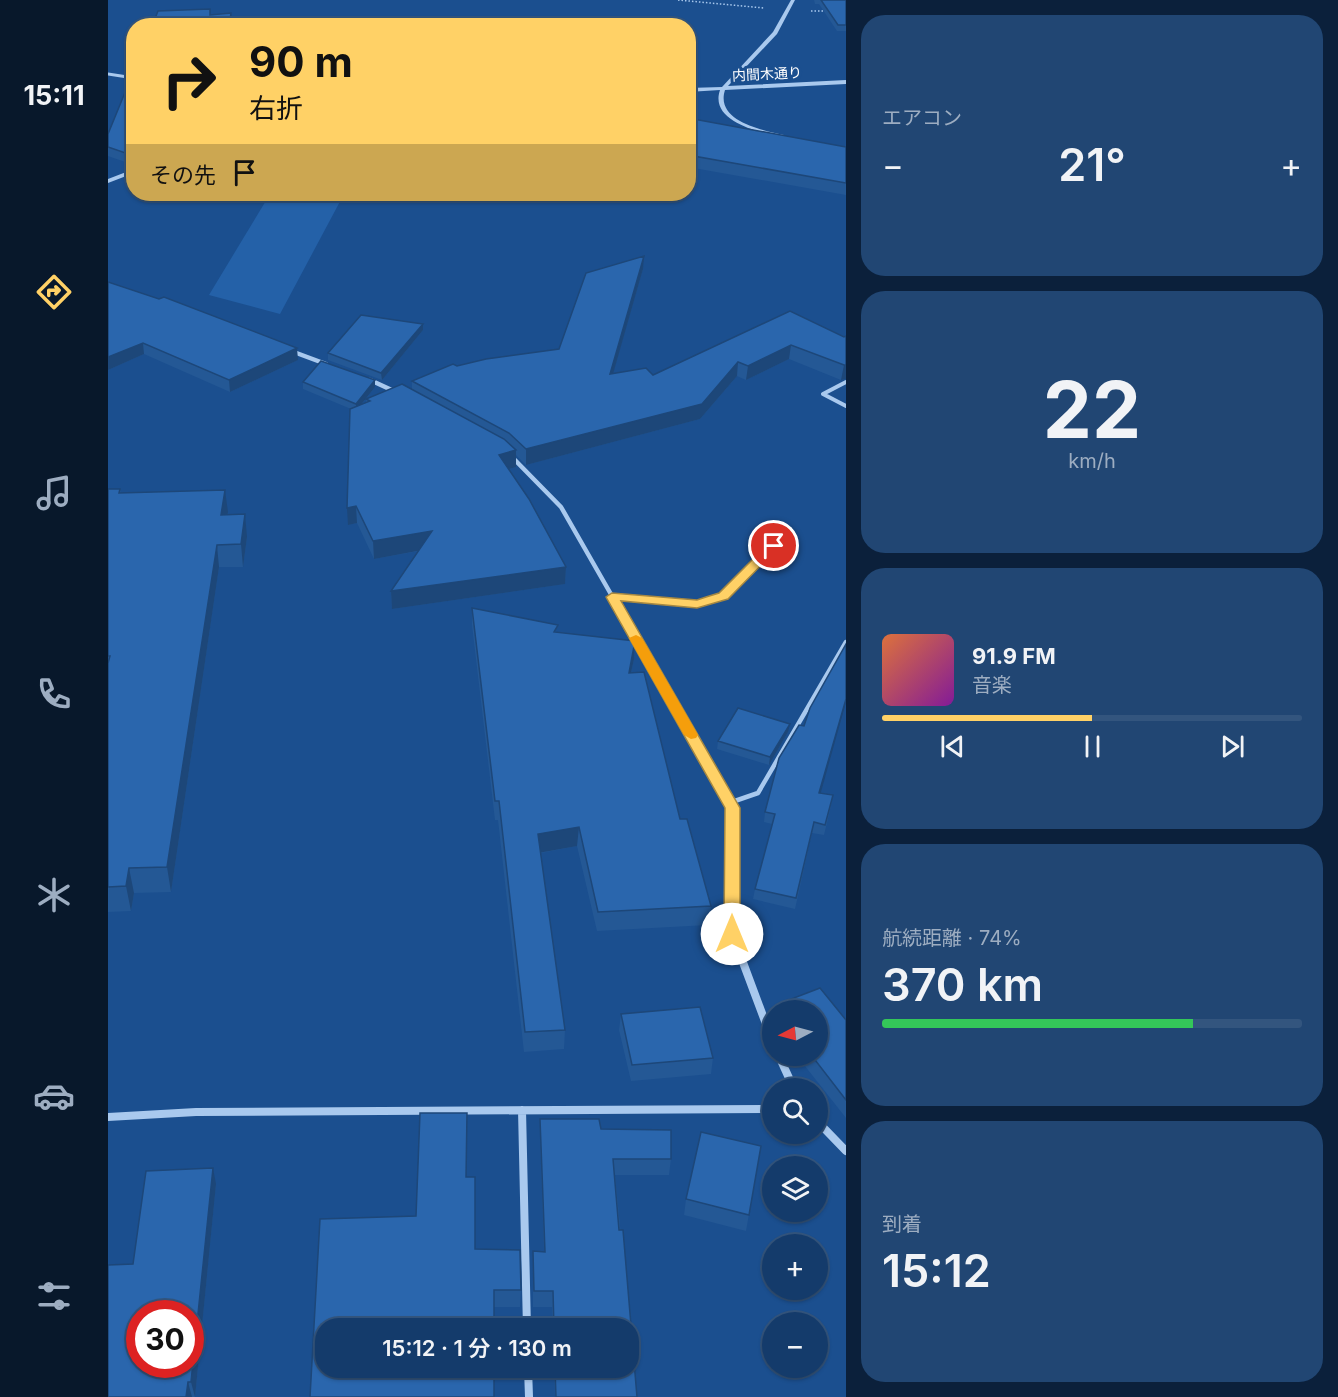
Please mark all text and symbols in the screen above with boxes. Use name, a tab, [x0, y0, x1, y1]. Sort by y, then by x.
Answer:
text: 90 m	[249, 36, 353, 87]
icon: right	[150, 42, 228, 120]
street label: 内間木通り	[732, 63, 802, 84]
text: 15:11	[23, 79, 85, 112]
text: 右折	[249, 92, 303, 125]
text: エアコン	[882, 106, 962, 130]
text: 21°	[1058, 137, 1126, 192]
text: −	[882, 145, 904, 185]
text: +	[1280, 145, 1302, 185]
icon: arrive	[228, 156, 261, 189]
text: その先	[150, 162, 216, 188]
icon: directions	[33, 271, 75, 313]
text: 22	[1043, 362, 1141, 457]
text: km/h	[1068, 449, 1116, 473]
icon: music	[33, 472, 75, 514]
pin	[748, 520, 799, 571]
icon: arrive	[757, 529, 790, 562]
text: 91.9 FM	[972, 643, 1056, 669]
icon: phone	[33, 673, 75, 715]
text: 音楽	[972, 673, 1012, 697]
icon: previous	[936, 730, 969, 763]
icon: pause	[1076, 730, 1109, 763]
icon: next	[1216, 730, 1249, 763]
icon: climate	[33, 874, 75, 916]
position arrow	[700, 902, 764, 966]
text: 航続距離 · 74%	[882, 926, 1022, 950]
text: 370 km	[882, 957, 1043, 1012]
north arrow	[762, 1000, 828, 1066]
map controls	[762, 1000, 828, 1378]
icon: car	[33, 1075, 75, 1117]
button: search	[762, 1078, 828, 1144]
button: layers	[762, 1156, 828, 1222]
text: 到着	[882, 1212, 922, 1236]
button: +	[762, 1234, 828, 1300]
text: 15:12	[882, 1243, 991, 1298]
icon: filters	[33, 1275, 75, 1317]
speed limit sign: 30	[126, 1300, 204, 1378]
button: −	[762, 1312, 828, 1378]
text: 15:12 · 1 分 · 130 m	[382, 1335, 572, 1361]

